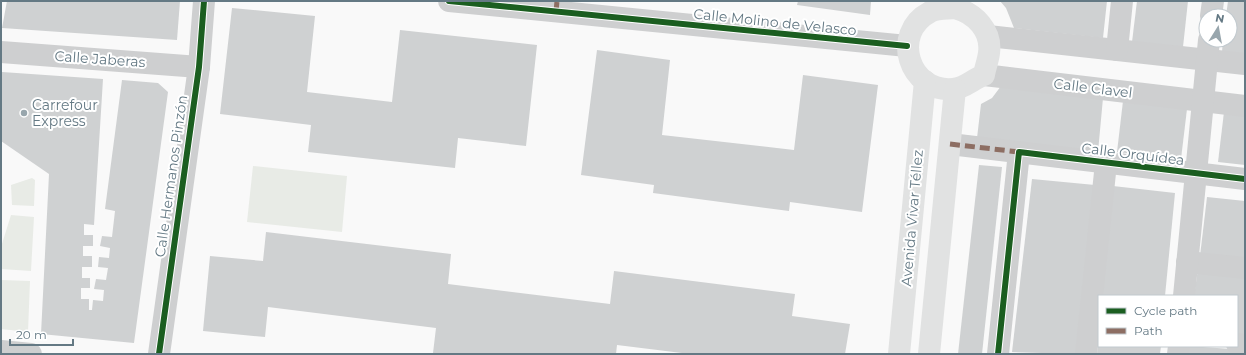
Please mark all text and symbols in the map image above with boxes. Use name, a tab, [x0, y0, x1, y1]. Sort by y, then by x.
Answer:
street label: Calle Molino de Velasco	[693, 4, 858, 40]
north arrow	[1198, 8, 1238, 48]
text: N	[1214, 10, 1226, 26]
street label: Calle Jaberas	[54, 47, 146, 71]
street label: Calle Clavel	[1053, 74, 1133, 102]
street label: Calle Hermanos Pinzón	[151, 94, 191, 258]
place label: Carrefour Express	[32, 96, 98, 130]
marker: Carrefour Express	[19, 108, 29, 118]
street label: Calle Orquídea	[1080, 139, 1186, 169]
street label: Avenida Vivar Téllez	[897, 149, 927, 287]
legend	[1098, 295, 1238, 347]
text: Cycle path	[1134, 303, 1197, 318]
scale bar	[10, 321, 73, 347]
text: Path	[1134, 323, 1163, 338]
text: 20 m	[16, 327, 47, 342]

